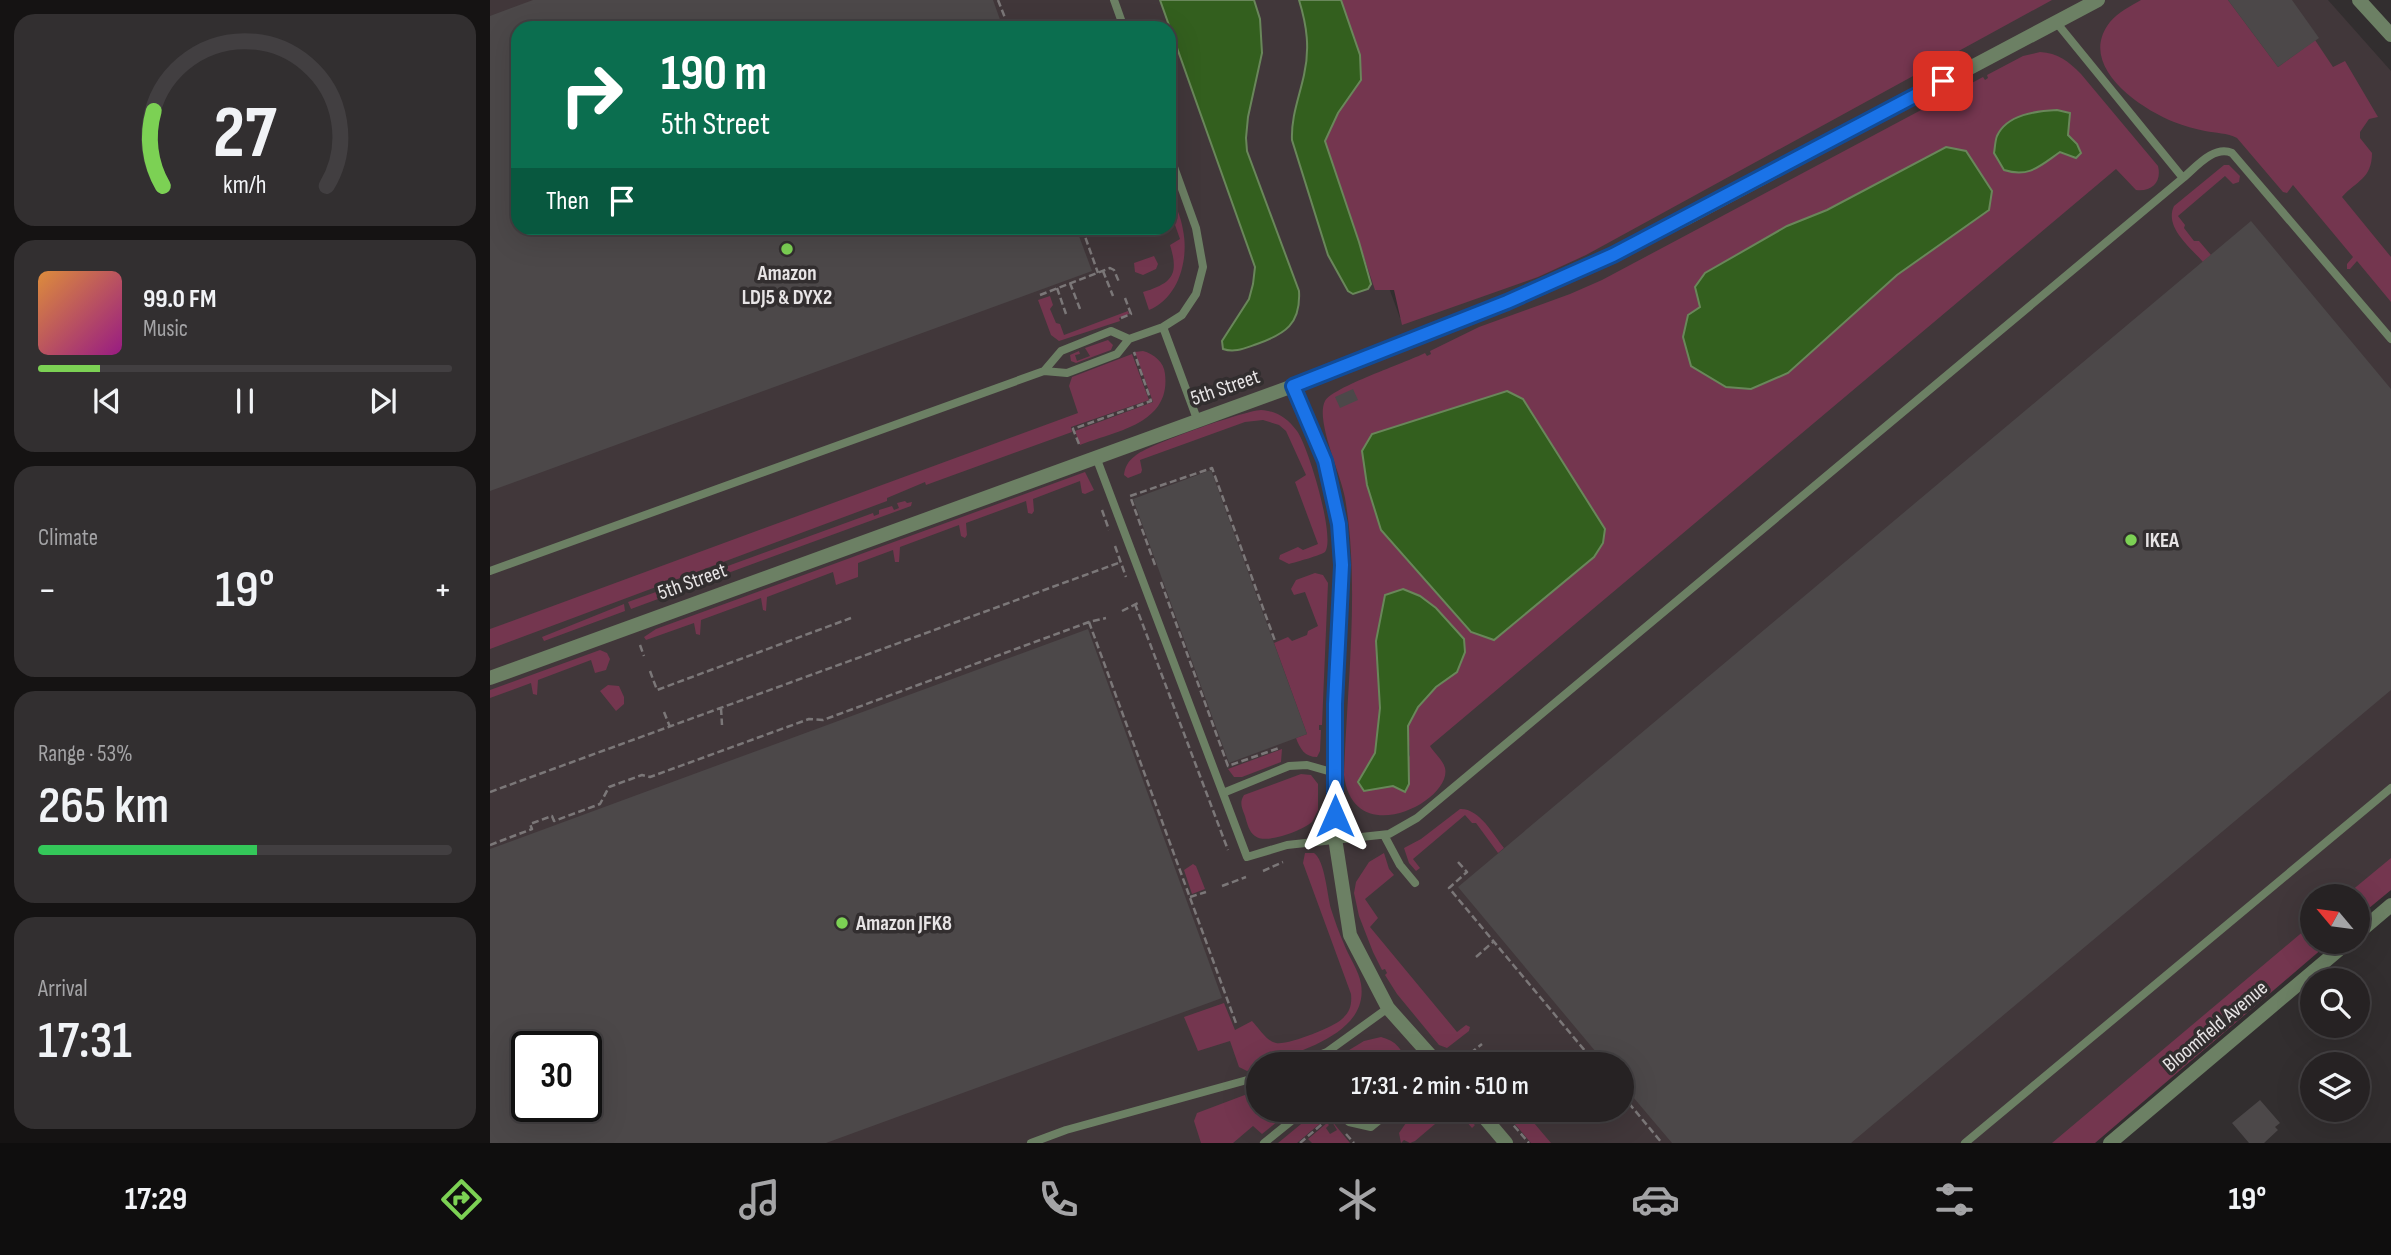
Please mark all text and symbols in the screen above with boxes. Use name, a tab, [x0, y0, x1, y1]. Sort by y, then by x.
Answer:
text: 190 m	[661, 45, 767, 104]
icon: right	[546, 49, 637, 140]
pin	[1913, 51, 1973, 111]
icon: arrive	[1924, 62, 1962, 100]
text: 27	[213, 90, 277, 178]
text: 5th Street	[661, 105, 770, 144]
text: km/h	[223, 170, 267, 201]
icon: arrive	[603, 182, 641, 220]
text: Then	[546, 186, 589, 217]
marker: Amazon LDJ5 & DYX2	[779, 241, 795, 257]
place label: Amazon LDJ5 & DYX2	[742, 261, 832, 310]
text: 99.0 FM	[143, 284, 216, 315]
text: Music	[143, 315, 188, 343]
street label: 5th Street	[1187, 364, 1263, 411]
icon: previous	[88, 382, 126, 420]
icon: pause	[226, 382, 264, 420]
icon: next	[364, 382, 402, 420]
text: Climate	[38, 524, 98, 552]
place label: IKEA	[2145, 528, 2180, 553]
marker: IKEA	[2123, 532, 2139, 548]
street label: 5th Street	[654, 558, 730, 605]
text: 19°	[215, 559, 275, 622]
text: −	[38, 568, 57, 613]
text: +	[433, 568, 452, 613]
text: Range · 53%	[38, 740, 133, 768]
text: 265 km	[38, 775, 169, 838]
position arrow	[1298, 779, 1372, 853]
north arrow	[2300, 884, 2370, 954]
map controls	[2300, 884, 2370, 1122]
place label: Amazon JFK8	[855, 911, 952, 936]
marker: Amazon JFK8	[834, 915, 850, 931]
button: search	[2300, 968, 2370, 1038]
text: Arrival	[38, 975, 87, 1003]
street label: Bloomfield Avenue	[2158, 975, 2273, 1077]
text: 17:31	[38, 1010, 132, 1073]
speed limit sign: 30	[511, 1031, 602, 1122]
button: layers	[2300, 1052, 2370, 1122]
text: 17:31 · 2 min · 510 m	[1351, 1071, 1529, 1102]
icon: directions	[437, 1175, 486, 1224]
icon: music	[735, 1175, 784, 1224]
icon: phone	[1034, 1175, 1083, 1224]
icon: climate	[1333, 1175, 1382, 1224]
icon: car	[1631, 1175, 1680, 1224]
icon: filters	[1930, 1175, 1979, 1224]
text: 17:29	[125, 1180, 187, 1219]
text: 19°	[2228, 1180, 2266, 1219]

